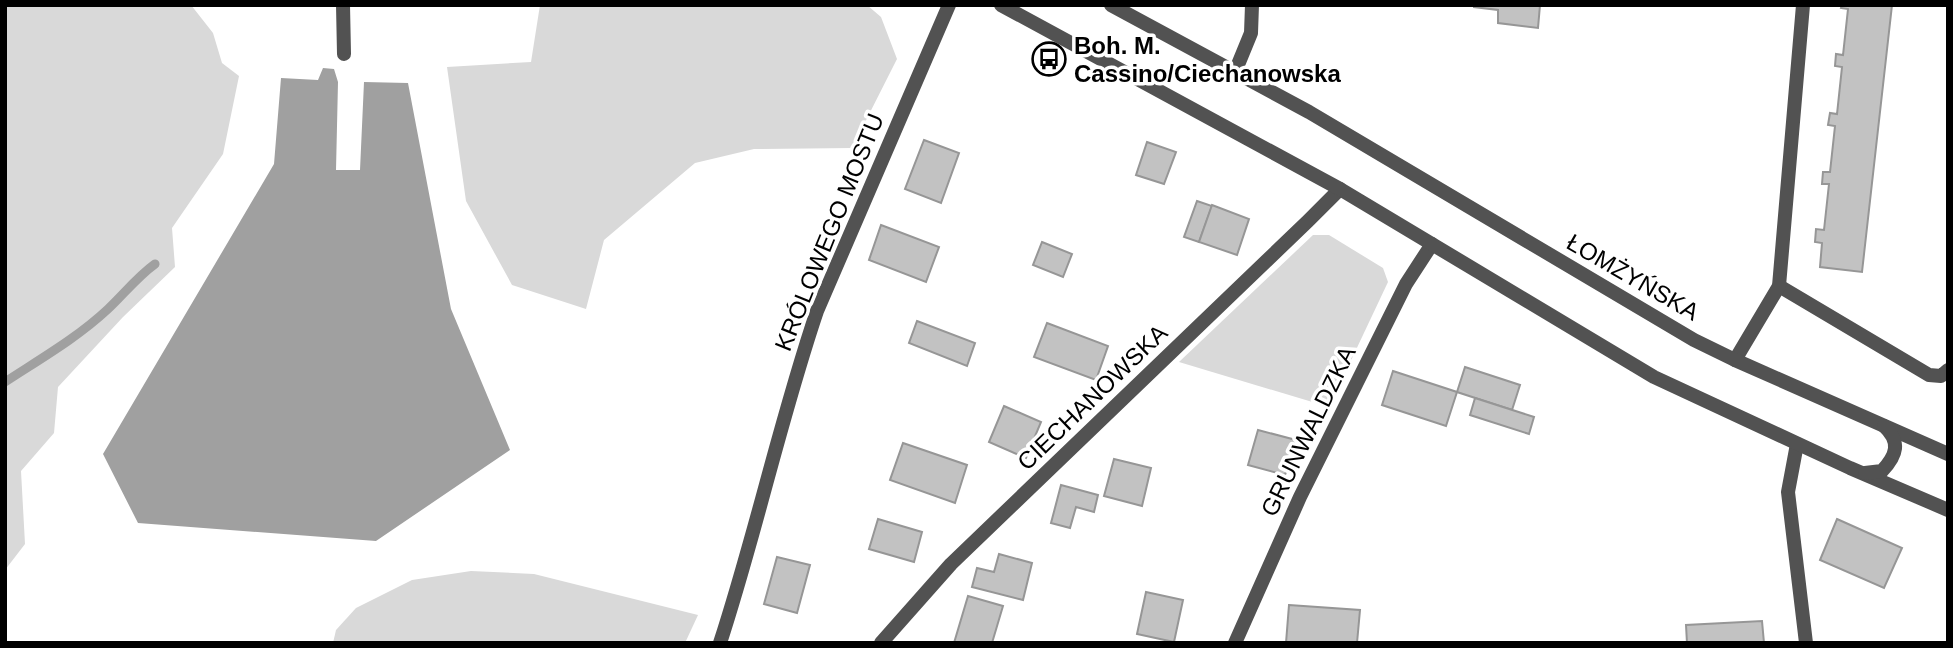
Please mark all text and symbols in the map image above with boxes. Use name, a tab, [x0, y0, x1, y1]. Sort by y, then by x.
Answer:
place label: Boh. M. Cassino/Ciechanowska	[1074, 32, 1341, 87]
bus stop icon: Boh. M. Cassino/Ciechanowska	[1030, 40, 1068, 78]
street label: KRÓLOWEGO MOSTU	[769, 109, 889, 355]
street label: ŁOMŻYŃSKA	[1562, 228, 1704, 326]
street label: CIECHANOWSKA	[1012, 319, 1172, 475]
street label: GRUNWALDZKA	[1255, 342, 1361, 520]

